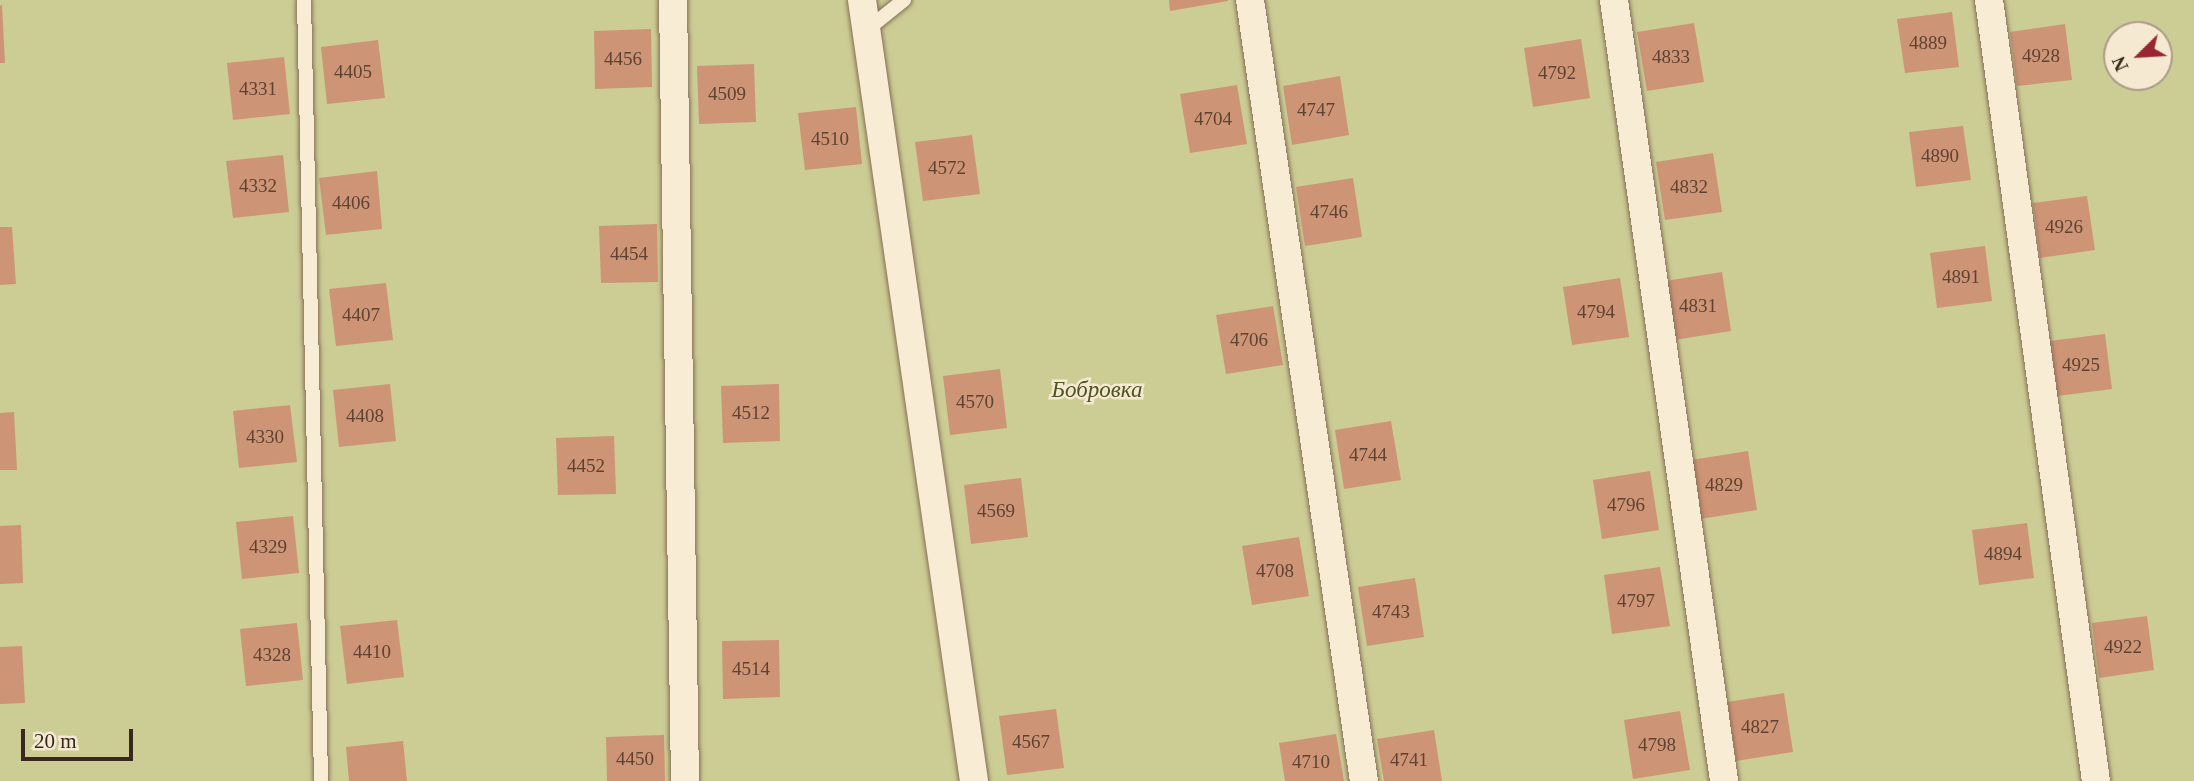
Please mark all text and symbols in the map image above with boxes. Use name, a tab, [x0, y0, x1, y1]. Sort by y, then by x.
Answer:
north arrow	[2103, 21, 2173, 91]
house number: 4889	[1909, 32, 1947, 54]
house number: 4928	[2022, 45, 2060, 67]
house number: 4833	[1652, 46, 1690, 68]
house number: 4456	[604, 48, 642, 70]
text: N	[2108, 53, 2133, 74]
house number: 4405	[334, 61, 372, 83]
house number: 4792	[1538, 62, 1576, 84]
house number: 4331	[239, 78, 277, 100]
house number: 4509	[708, 83, 746, 105]
house number: 4747	[1297, 99, 1335, 121]
house number: 4704	[1194, 108, 1232, 130]
house number: 4510	[811, 128, 849, 150]
house number: 4890	[1921, 145, 1959, 167]
house number: 4572	[928, 157, 966, 179]
house number: 4332	[239, 175, 277, 197]
house number: 4832	[1670, 176, 1708, 198]
house number: 4406	[332, 192, 370, 214]
house number: 4746	[1310, 201, 1348, 223]
house number: 4926	[2045, 216, 2083, 238]
house number: 4454	[610, 243, 648, 265]
house number: 4891	[1942, 266, 1980, 288]
house number: 4831	[1679, 295, 1717, 317]
house number: 4794	[1577, 301, 1615, 323]
house number: 4407	[342, 304, 380, 326]
house number: 4706	[1230, 329, 1268, 351]
house number: 4925	[2062, 354, 2100, 376]
park label: Бобровка	[1051, 376, 1143, 404]
house number: 4570	[956, 391, 994, 413]
house number: 4512	[732, 402, 770, 424]
house number: 4408	[346, 405, 384, 427]
house number: 4330	[246, 426, 284, 448]
house number: 4744	[1349, 444, 1387, 466]
house number: 4452	[567, 455, 605, 477]
house number: 4829	[1705, 474, 1743, 496]
house number: 4796	[1607, 494, 1645, 516]
house number: 4569	[977, 500, 1015, 522]
house number: 4329	[249, 536, 287, 558]
house number: 4894	[1984, 543, 2022, 565]
house number: 4708	[1256, 560, 1294, 582]
house number: 4797	[1617, 590, 1655, 612]
house number: 4743	[1372, 601, 1410, 623]
house number: 4922	[2104, 636, 2142, 658]
house number: 4410	[353, 641, 391, 663]
house number: 4328	[253, 644, 291, 666]
house number: 4514	[732, 658, 770, 680]
scale bar	[24, 714, 136, 758]
house number: 4827	[1741, 716, 1779, 738]
text: 20 m	[34, 729, 77, 753]
house number: 4567	[1012, 731, 1050, 753]
house number: 4798	[1638, 734, 1676, 756]
house number: 4450	[616, 748, 654, 770]
house number: 4741	[1390, 749, 1428, 771]
house number: 4710	[1292, 751, 1330, 773]

